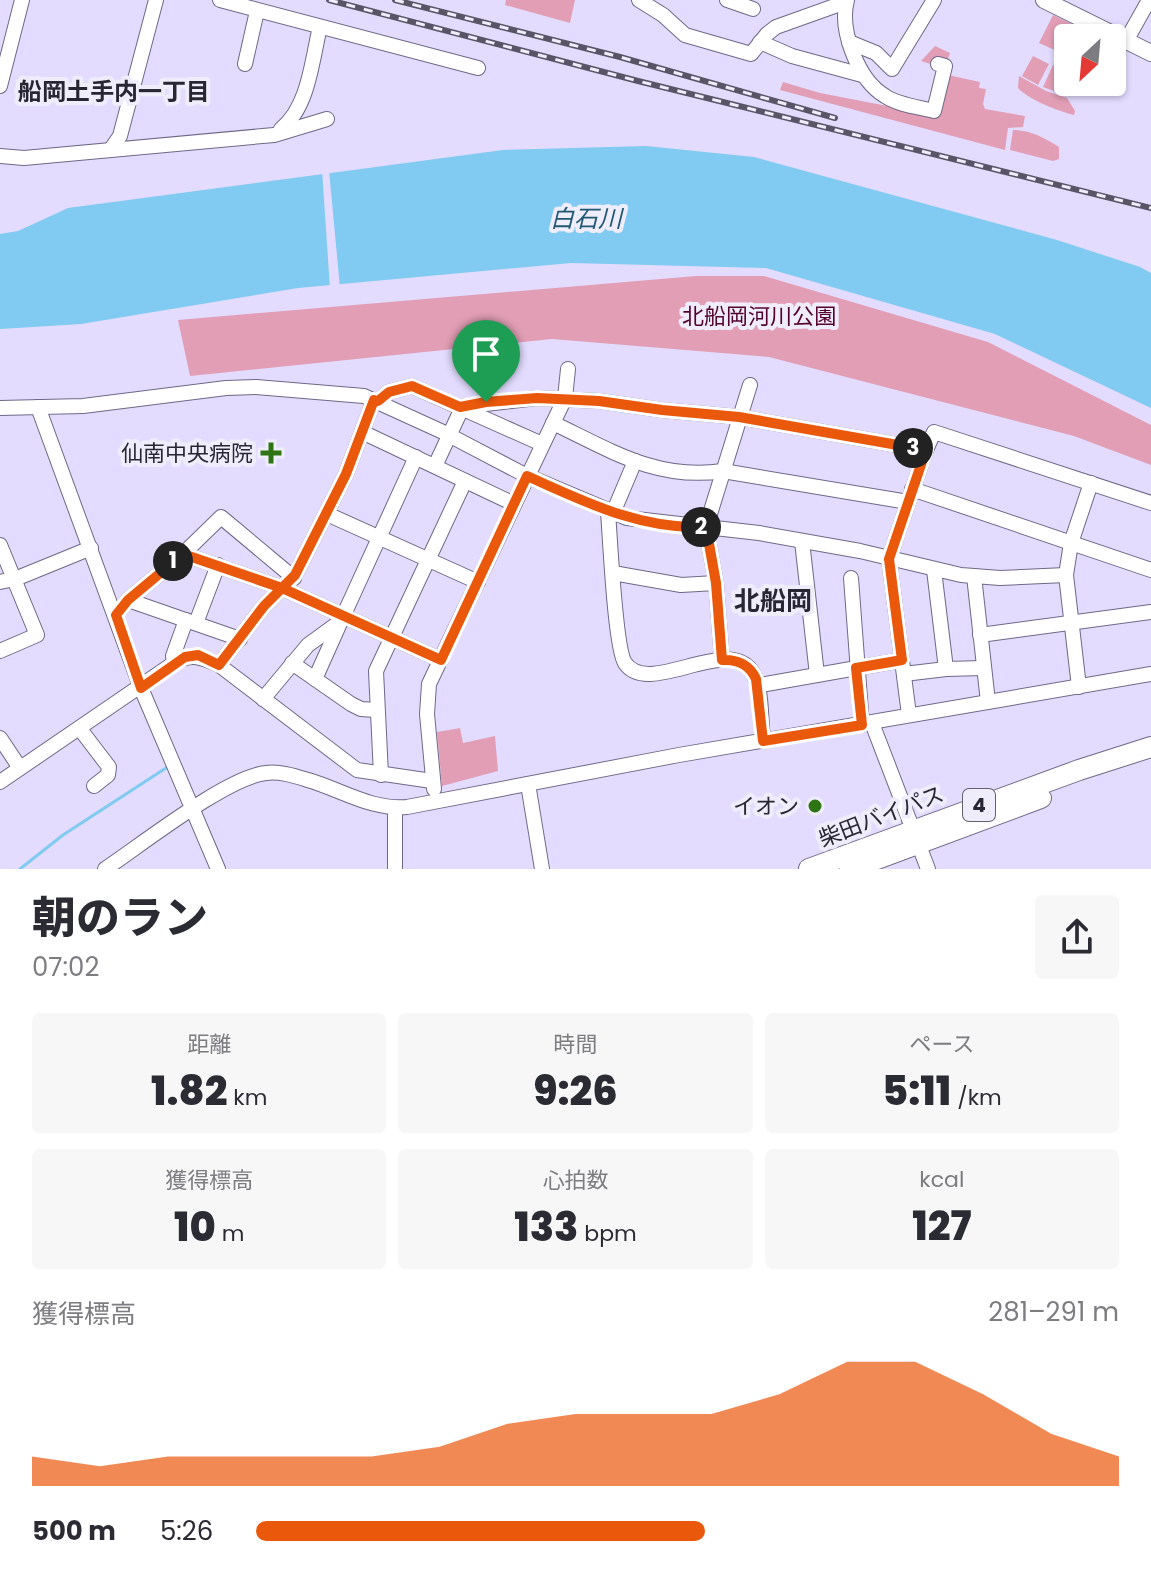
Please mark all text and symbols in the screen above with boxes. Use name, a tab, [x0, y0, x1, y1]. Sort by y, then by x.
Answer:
north arrow	[1054, 24, 1126, 96]
map controls	[1054, 24, 1126, 96]
district label: 船岡土手内一丁目	[18, 75, 210, 108]
water label: 白石川	[550, 202, 625, 235]
park label: 北船岡河川公園	[682, 301, 836, 332]
pin	[452, 320, 520, 402]
icon: arrive	[464, 332, 508, 376]
pin: 3	[893, 428, 933, 468]
text: 3	[906, 432, 920, 463]
place label: 仙南中央病院	[121, 438, 253, 469]
marker: 仙南中央病院	[260, 442, 282, 464]
pin: 2	[681, 507, 721, 547]
text: 2	[695, 511, 707, 542]
pin: 1	[153, 541, 193, 581]
text: 1	[169, 545, 177, 576]
district label: 北船岡	[734, 583, 812, 619]
street label: 柴田バイパス	[814, 778, 948, 855]
road number: 4	[963, 789, 995, 821]
place label: イオン	[733, 791, 799, 822]
marker: イオン	[806, 797, 824, 815]
text: 朝のラン	[32, 887, 208, 948]
button: share	[1035, 895, 1119, 979]
text: 07:02	[32, 949, 99, 985]
text: 距離	[187, 1029, 231, 1060]
text: 時間	[553, 1029, 598, 1060]
text: ペース	[909, 1029, 974, 1060]
text: 1.82	[151, 1063, 227, 1119]
text: 9:26	[533, 1063, 618, 1119]
text: 5:11	[882, 1063, 951, 1119]
text: km	[227, 1082, 267, 1113]
text: /km	[951, 1082, 1002, 1113]
text: kcal	[919, 1164, 964, 1195]
text: 獲得標高	[165, 1165, 253, 1196]
text: 心拍数	[542, 1165, 609, 1196]
text: 127	[912, 1198, 971, 1254]
text: 10	[174, 1199, 216, 1255]
text: 133	[514, 1199, 578, 1255]
text: m	[216, 1218, 244, 1249]
text: bpm	[578, 1218, 637, 1249]
text: 281–291 m	[988, 1294, 1119, 1330]
text: 獲得標高	[32, 1296, 136, 1332]
text: 500 m	[32, 1513, 116, 1549]
text: 5:26	[160, 1513, 213, 1549]

